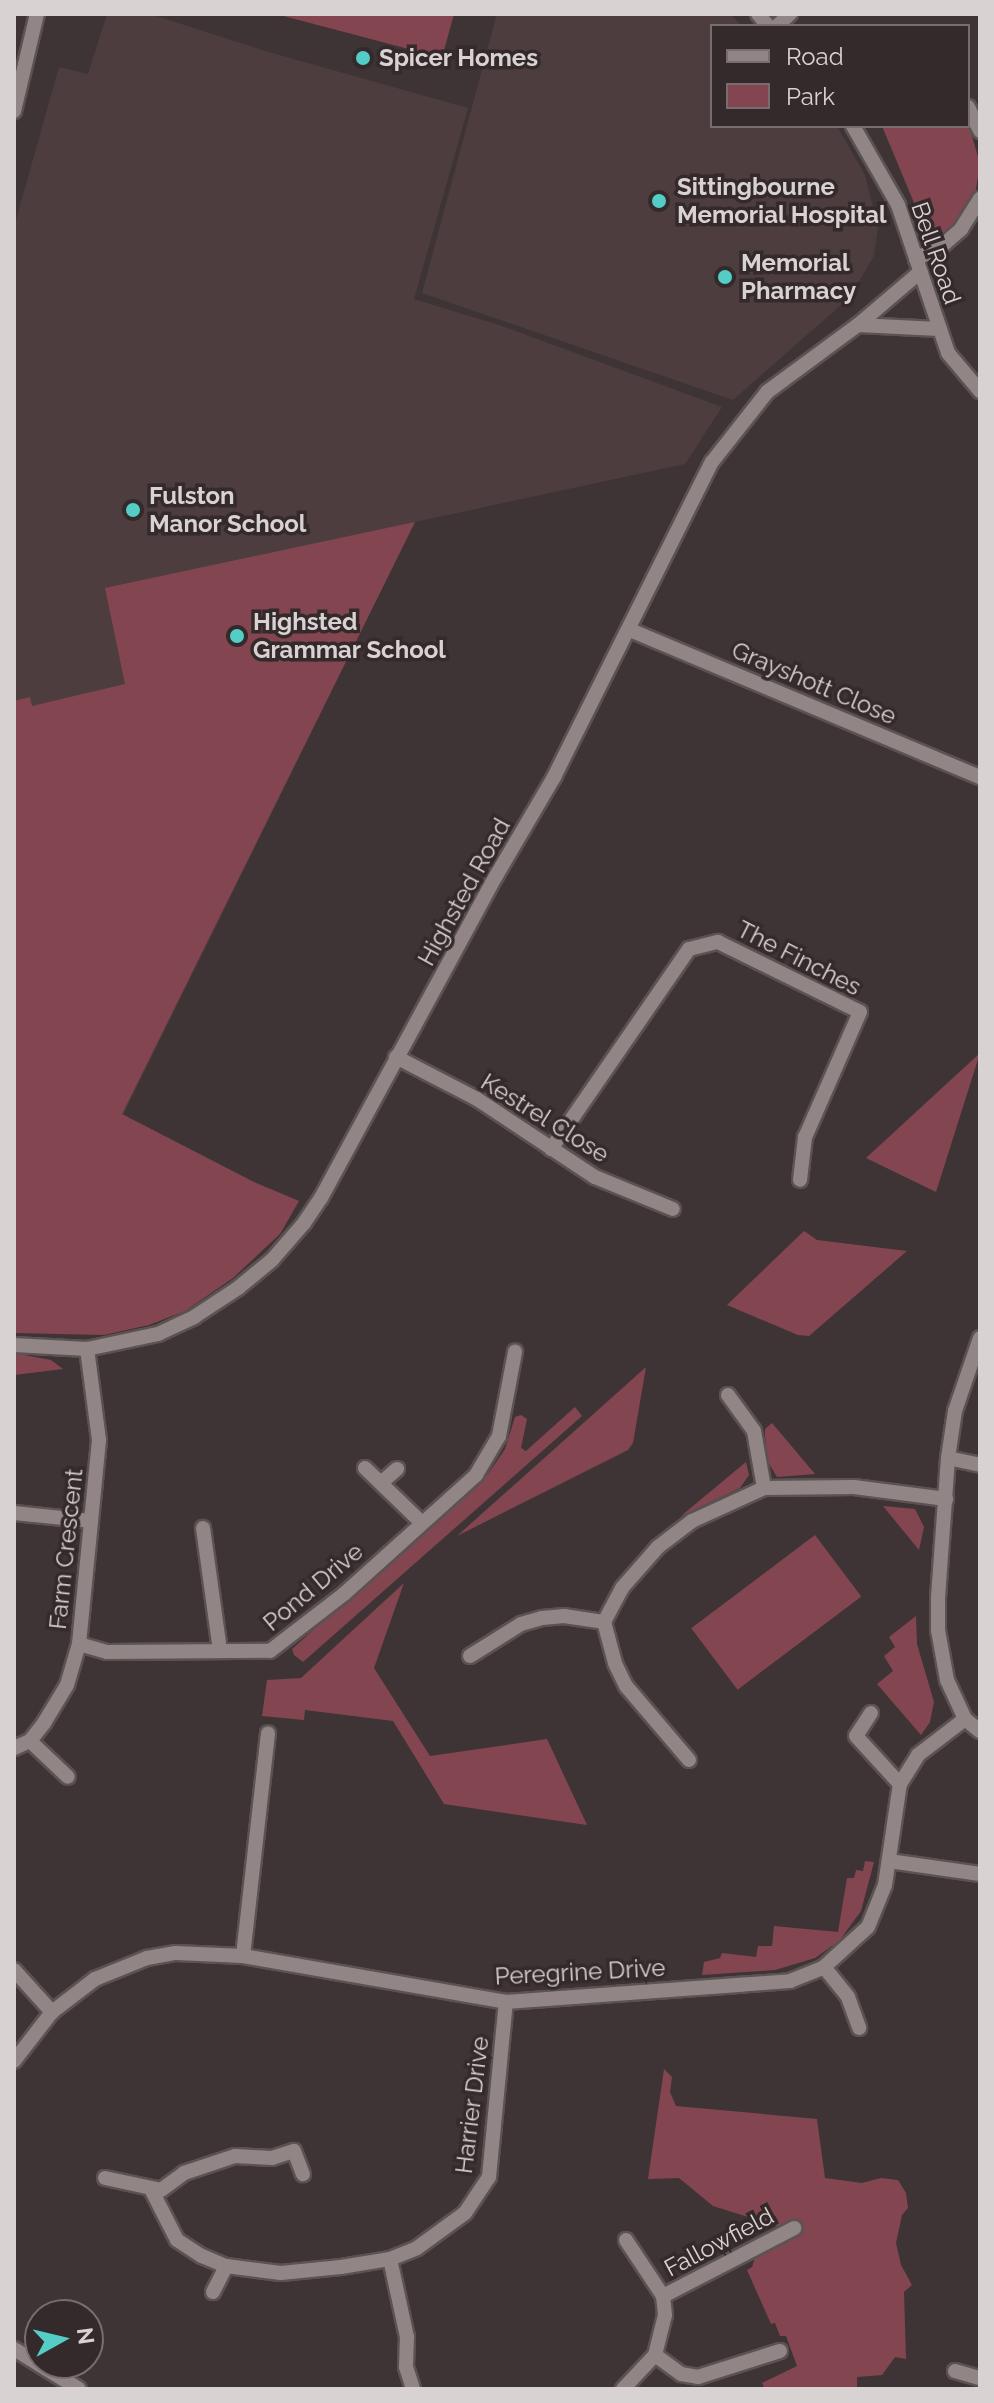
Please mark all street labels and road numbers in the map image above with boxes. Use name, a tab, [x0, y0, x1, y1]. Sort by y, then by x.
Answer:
street label: Bell Road	[905, 198, 967, 308]
street label: Grayshott Close	[727, 635, 901, 731]
street label: Highsted Road	[412, 813, 516, 971]
street label: The Finches	[732, 915, 866, 1001]
street label: Kestrel Close	[475, 1067, 615, 1169]
street label: Farm Crescent	[43, 1467, 89, 1631]
street label: Pond Drive	[257, 1537, 369, 1637]
street label: Peregrine Drive	[494, 1953, 666, 1991]
street label: Harrier Drive	[449, 2034, 495, 2176]
street label: Fallowfield	[659, 2201, 779, 2283]

